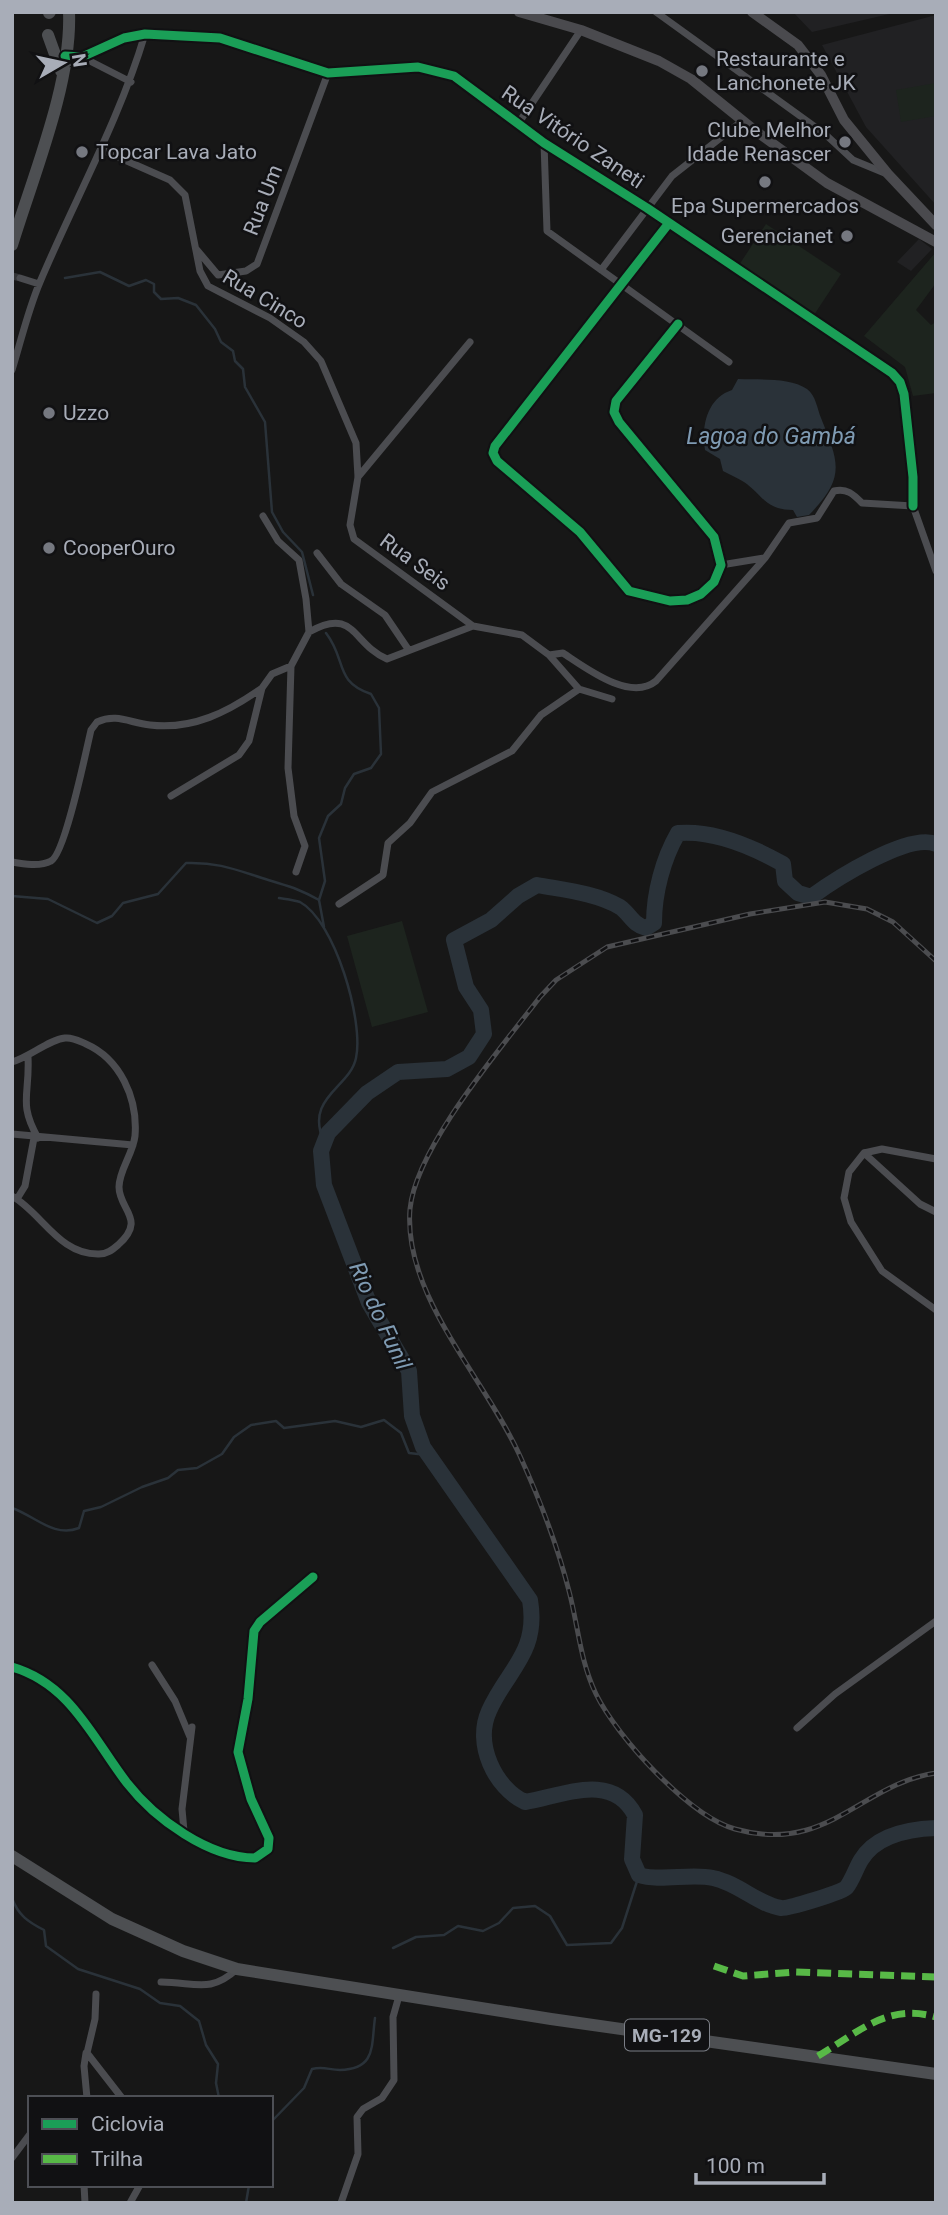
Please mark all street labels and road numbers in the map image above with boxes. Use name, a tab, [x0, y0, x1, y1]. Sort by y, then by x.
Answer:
street label: Rua Vitório Zaneti	[497, 81, 649, 193]
street label: Rua Um	[239, 162, 287, 238]
street label: Rua Cinco	[218, 264, 312, 334]
street label: Rua Seis	[375, 529, 455, 595]
road number: MG-129	[625, 2020, 709, 2050]

